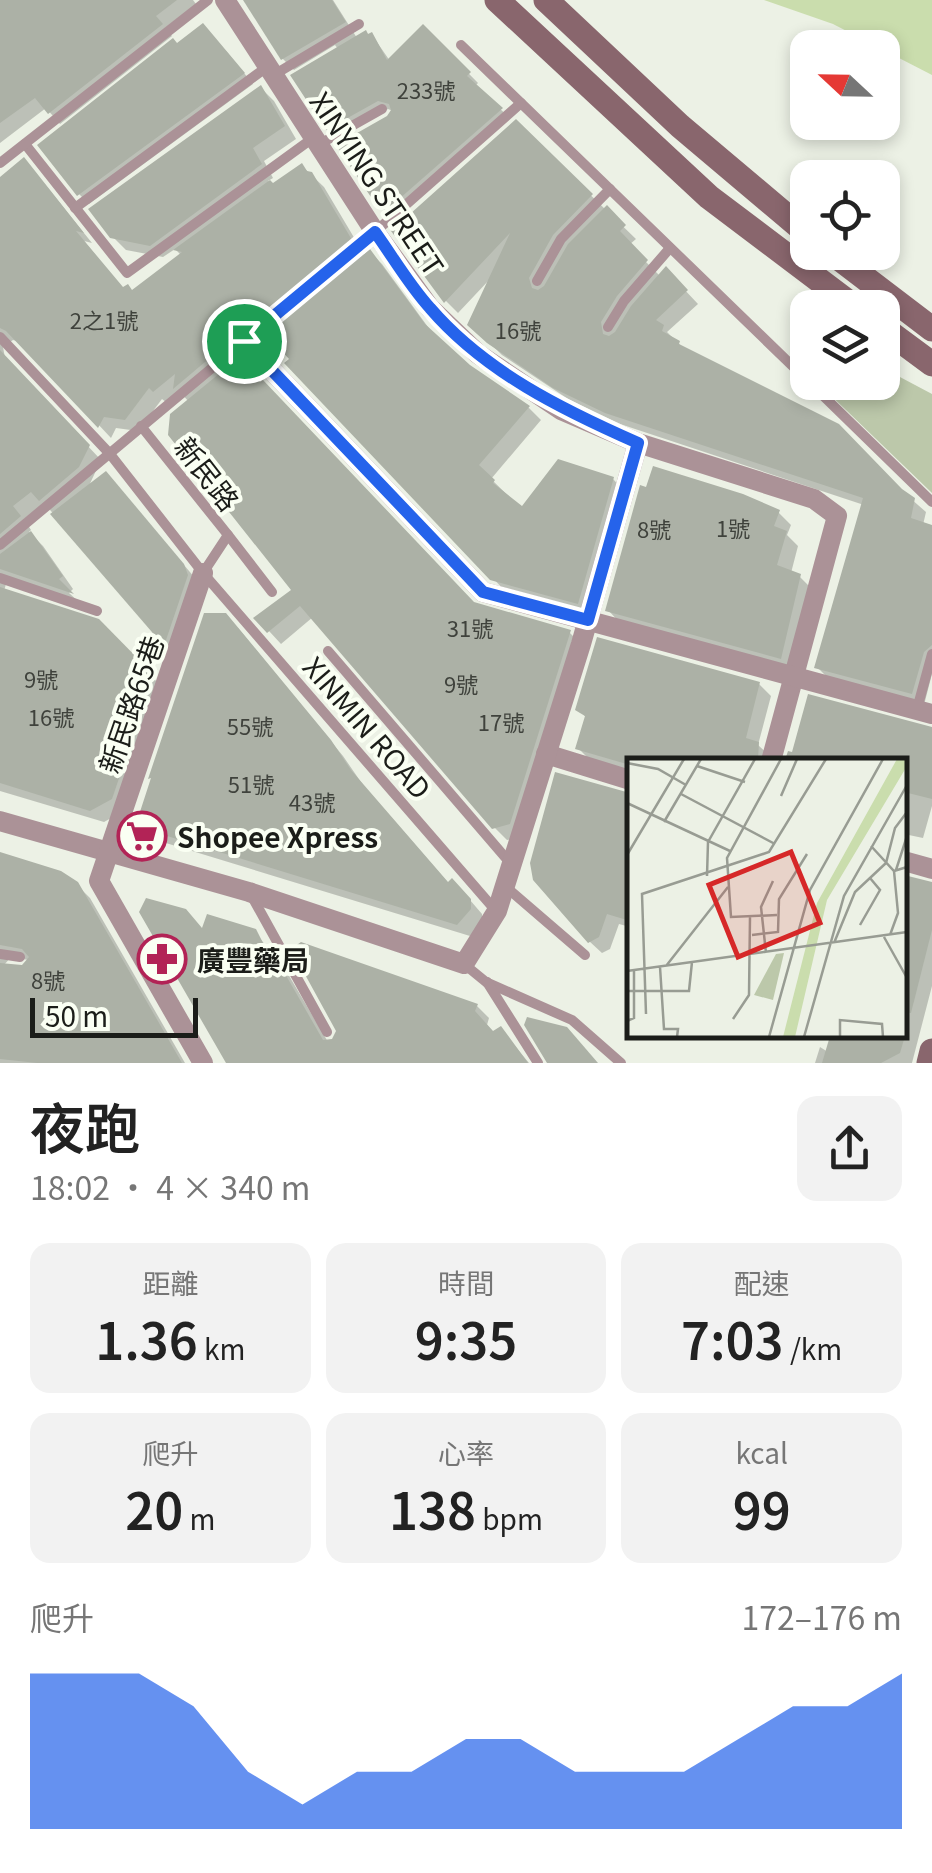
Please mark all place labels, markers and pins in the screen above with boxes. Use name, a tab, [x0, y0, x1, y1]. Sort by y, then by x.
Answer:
pin	[202, 299, 287, 384]
supermarket icon: Shopee Xpress	[116, 810, 168, 862]
place label: Shopee Xpress	[177, 816, 378, 856]
pharmacy icon: 廣豐藥局	[136, 933, 188, 985]
place label: 廣豐藥局	[197, 939, 309, 979]

